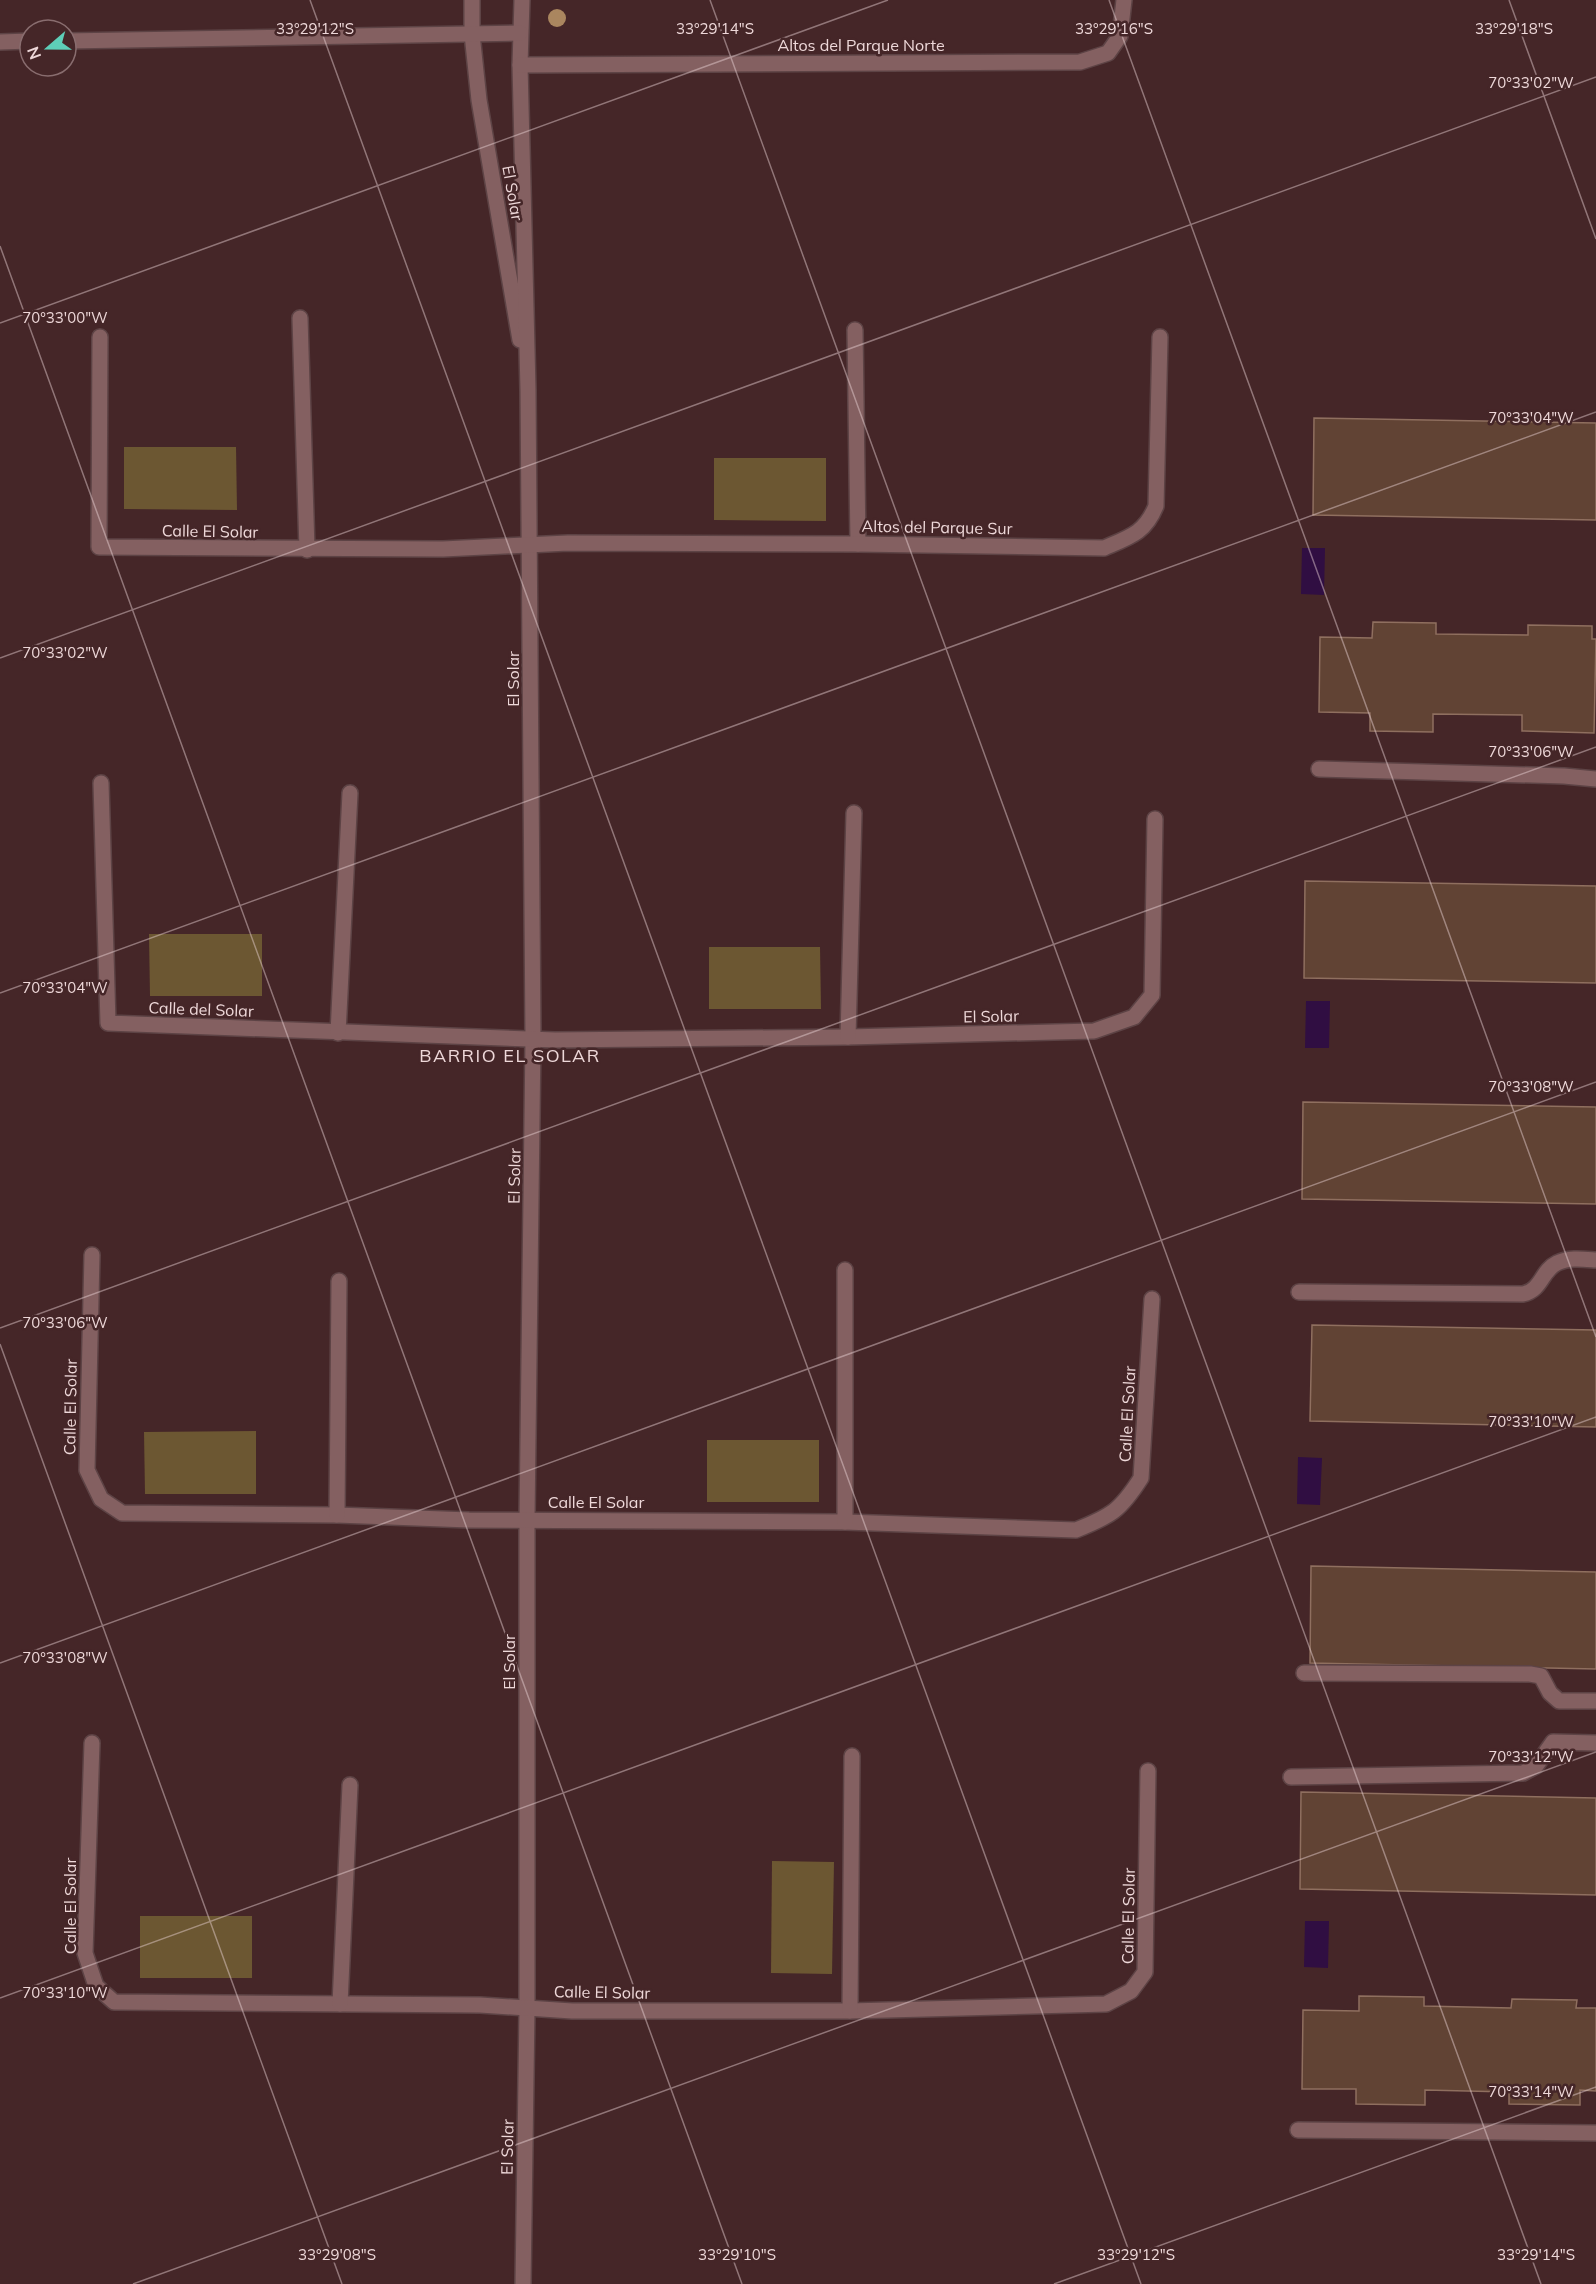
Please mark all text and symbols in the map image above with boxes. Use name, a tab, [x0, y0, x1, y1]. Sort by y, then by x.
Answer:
north arrow	[18, 18, 78, 78]
text: 33°29'12"S	[276, 19, 354, 38]
text: 33°29'14"S	[676, 19, 754, 38]
text: 33°29'16"S	[1075, 19, 1153, 38]
text: 33°29'18"S	[1475, 19, 1553, 38]
street label: Altos del Parque Norte	[777, 35, 945, 55]
text: N	[22, 44, 45, 62]
text: 70°33'02"W	[1488, 73, 1574, 92]
street label: El Solar	[498, 164, 528, 222]
text: 70°33'00"W	[22, 308, 108, 327]
text: 70°33'04"W	[1488, 408, 1574, 427]
street label: Altos del Parque Sur	[861, 516, 1013, 538]
street label: Calle El Solar	[162, 520, 259, 542]
text: 70°33'02"W	[22, 643, 108, 662]
street label: El Solar	[503, 651, 523, 707]
text: 70°33'06"W	[1488, 742, 1574, 761]
text: 70°33'04"W	[22, 978, 108, 997]
street label: Calle del Solar	[148, 997, 254, 1021]
street label: El Solar	[963, 1006, 1019, 1026]
district label: BARRIO EL SOLAR	[419, 1044, 601, 1067]
text: 70°33'08"W	[1488, 1077, 1574, 1096]
street label: El Solar	[504, 1148, 524, 1204]
text: 70°33'06"W	[22, 1313, 108, 1332]
street label: Calle El Solar	[59, 1358, 81, 1455]
street label: Calle El Solar	[1114, 1365, 1140, 1463]
text: 70°33'10"W	[1488, 1412, 1574, 1431]
street label: Calle El Solar	[548, 1492, 644, 1512]
street label: El Solar	[499, 1634, 519, 1690]
text: 70°33'08"W	[22, 1648, 108, 1667]
text: 70°33'12"W	[1488, 1747, 1574, 1766]
street label: Calle El Solar	[60, 1858, 80, 1954]
street label: Calle El Solar	[1117, 1867, 1139, 1964]
street label: Calle El Solar	[554, 1981, 651, 2003]
text: 70°33'10"W	[22, 1983, 108, 2002]
text: 70°33'14"W	[1488, 2082, 1574, 2101]
street label: El Solar	[497, 2119, 517, 2175]
text: 33°29'08"S	[298, 2245, 376, 2264]
text: 33°29'10"S	[698, 2245, 776, 2264]
text: 33°29'12"S	[1097, 2245, 1175, 2264]
text: 33°29'14"S	[1497, 2245, 1575, 2264]

